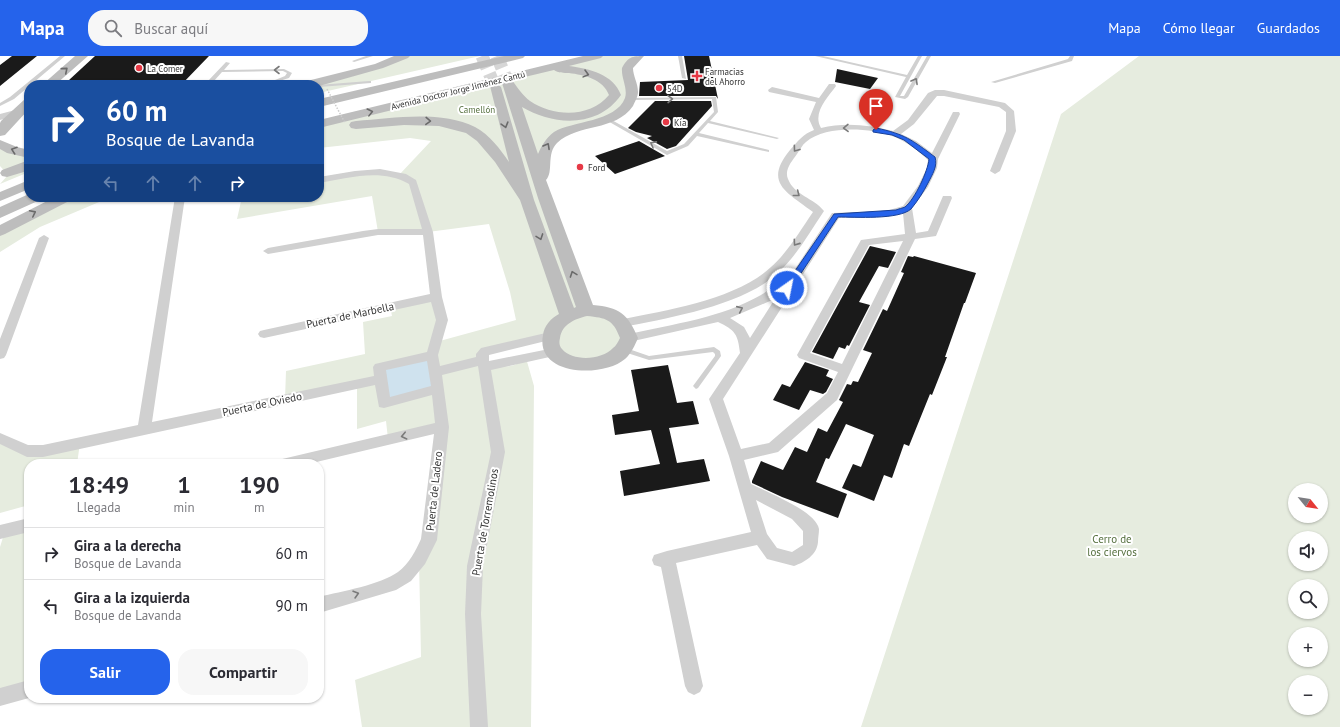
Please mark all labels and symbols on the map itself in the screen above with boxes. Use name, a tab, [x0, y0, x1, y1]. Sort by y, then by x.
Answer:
marker: La Comer	[134, 63, 144, 73]
place label: La Comer	[147, 63, 183, 74]
one-way arrow	[274, 66, 280, 74]
place label: Farmacias del Ahorro	[705, 66, 745, 87]
one-way arrow	[60, 68, 67, 75]
street label: Avenida Doctor Jorge Jiménez Cantú	[390, 68, 526, 112]
one-way arrow	[583, 69, 589, 77]
marker: Farmacias del Ahorro	[692, 71, 702, 81]
one-way arrow	[911, 78, 918, 85]
marker: 54D	[654, 83, 664, 93]
place label: 54D	[667, 83, 683, 94]
pin	[859, 89, 893, 130]
one-way arrow	[667, 95, 673, 103]
park label: Camellón	[459, 104, 495, 115]
one-way arrow	[367, 108, 374, 116]
one-way arrow	[425, 117, 431, 125]
marker: Kia	[661, 117, 671, 127]
place label: Kia	[674, 117, 686, 128]
one-way arrow	[501, 121, 509, 128]
one-way arrow	[843, 124, 849, 132]
one-way arrow	[649, 142, 657, 149]
one-way arrow	[543, 143, 550, 151]
one-way arrow	[794, 145, 801, 152]
one-way arrow	[11, 146, 18, 155]
marker: Ford	[575, 162, 585, 172]
place label: Ford	[588, 162, 606, 173]
one-way arrow	[793, 190, 800, 197]
one-way arrow	[29, 211, 36, 218]
one-way arrow	[535, 233, 544, 240]
one-way arrow	[793, 239, 801, 246]
position arrow	[766, 267, 808, 309]
one-way arrow	[569, 270, 577, 277]
street label: Puerta de Marbella	[305, 299, 395, 331]
one-way arrow	[736, 306, 744, 314]
street label: Puerta de Oviedo	[221, 389, 303, 419]
one-way arrow	[400, 431, 407, 439]
street label: Puerta de Ladero	[423, 450, 445, 532]
street label: Puerta de Torremolinos	[469, 467, 501, 577]
north arrow	[1288, 483, 1328, 523]
park label: Cerro de los ciervos	[1087, 532, 1137, 559]
one-way arrow	[353, 590, 360, 599]

